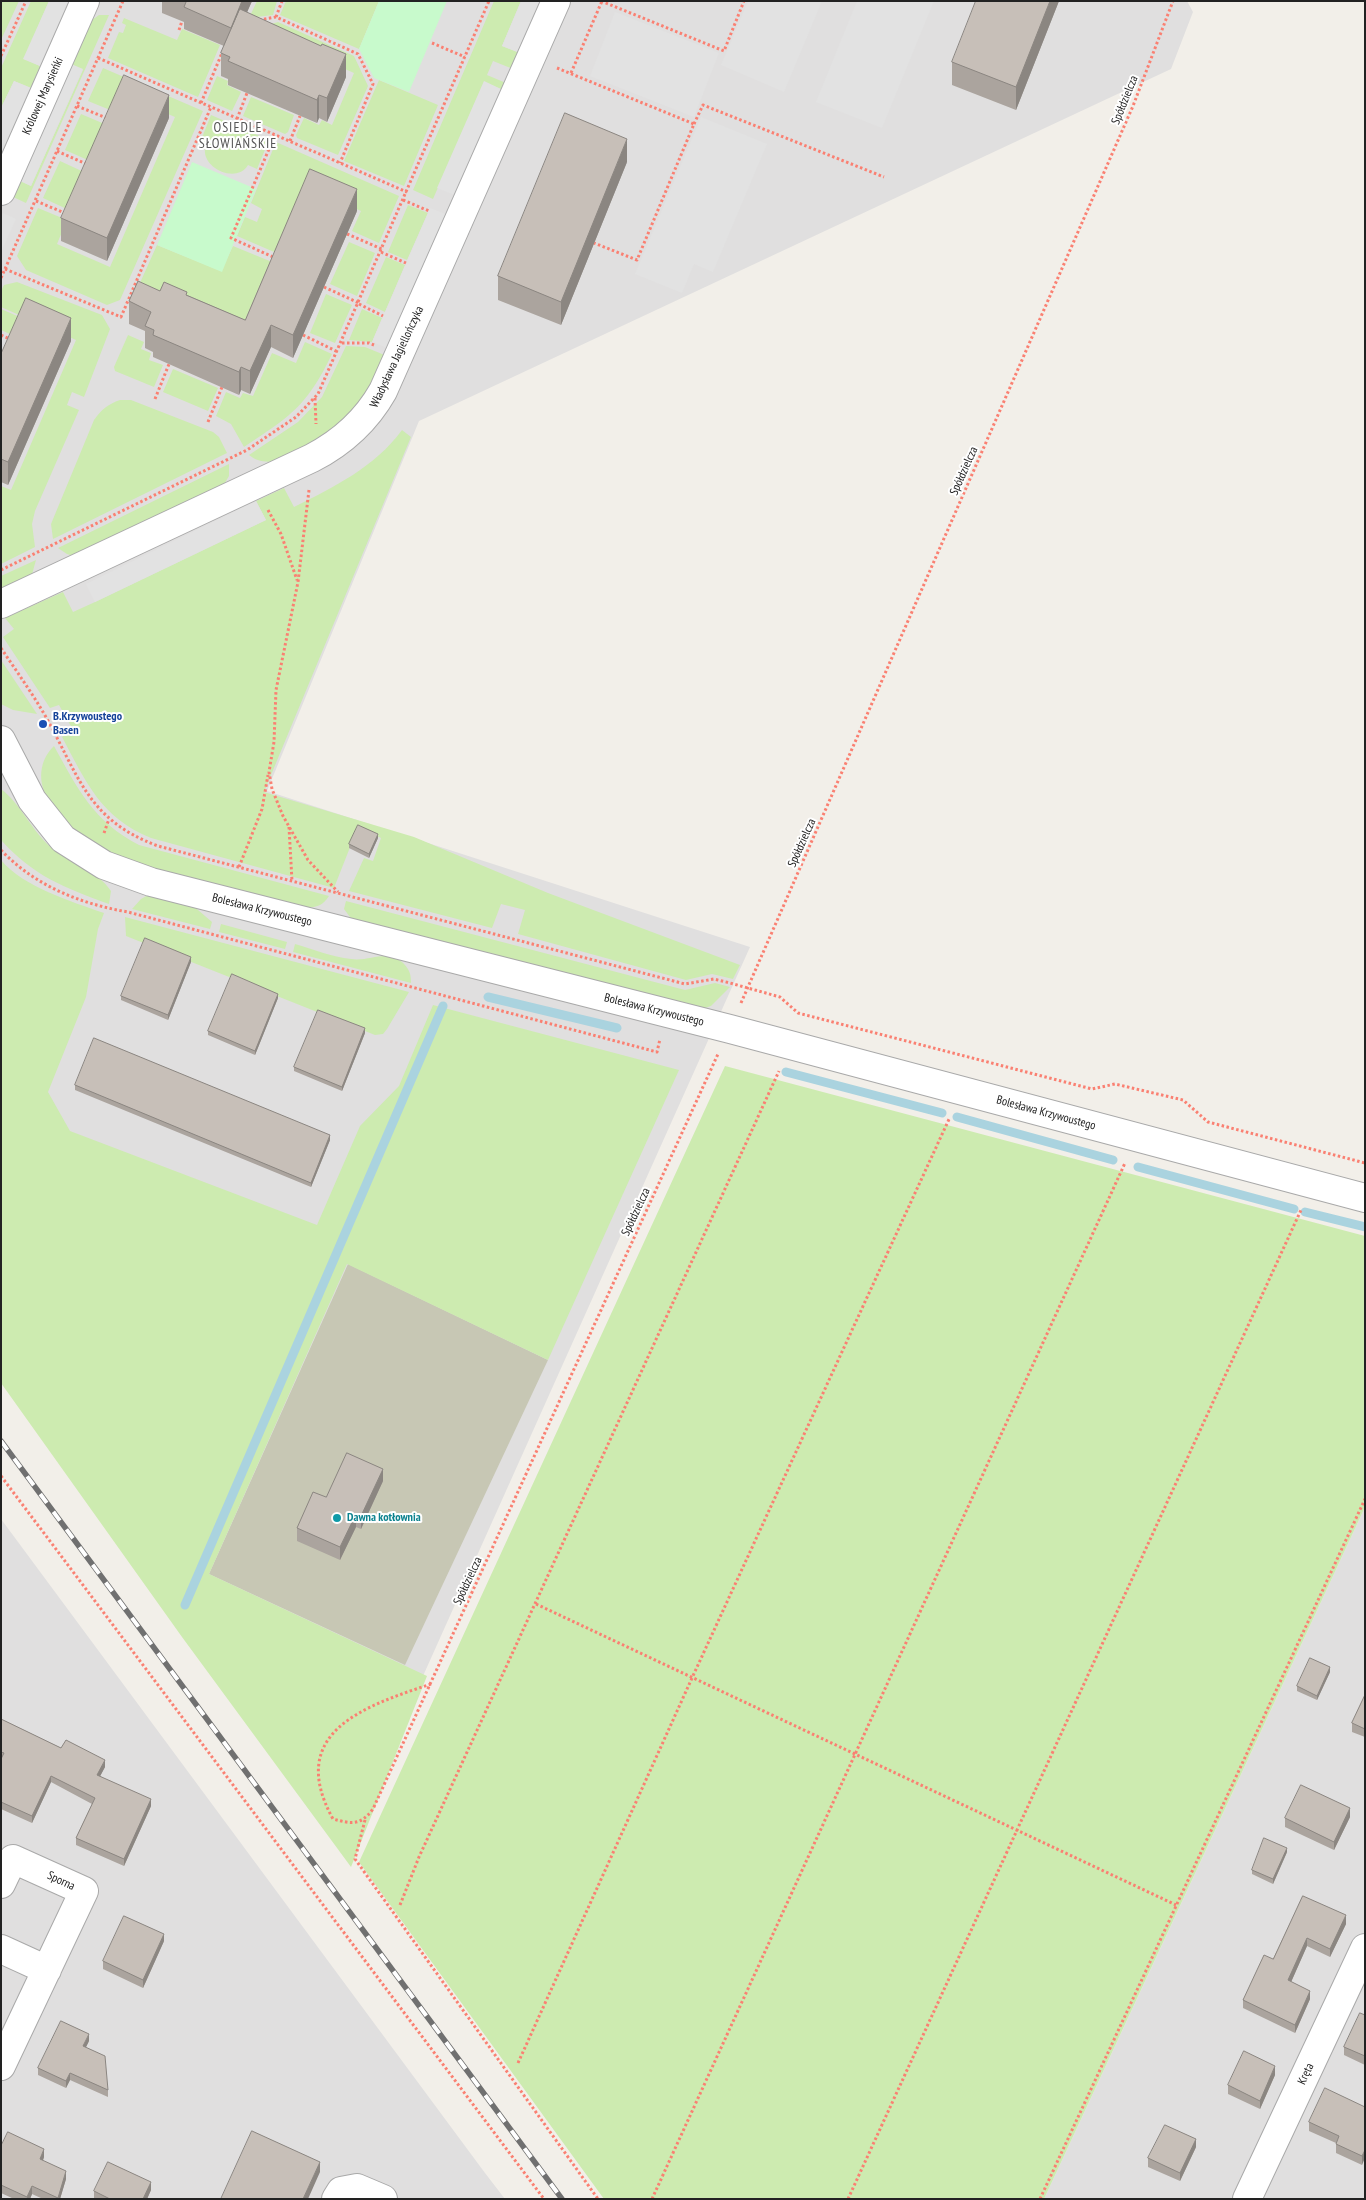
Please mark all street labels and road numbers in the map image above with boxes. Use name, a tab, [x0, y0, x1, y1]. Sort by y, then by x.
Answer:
street label: Królowej Marysieńki	[19, 55, 67, 137]
street label: Spółdzielcza	[1109, 73, 1141, 127]
street label: Władysława Jagiellończyka	[367, 304, 427, 410]
street label: Spółdzielcza	[947, 445, 981, 497]
street label: Spółdzielcza	[785, 817, 819, 869]
street label: Bolesława Krzywoustego	[211, 891, 313, 929]
street label: Bolesława Krzywoustego	[603, 991, 705, 1029]
street label: Bolesława Krzywoustego	[995, 1093, 1097, 1133]
street label: Spółdzielcza	[619, 1186, 653, 1238]
street label: Spółdzielcza	[451, 1555, 485, 1607]
street label: Sporna	[45, 1868, 77, 1894]
street label: Kręta	[1295, 2061, 1317, 2087]

